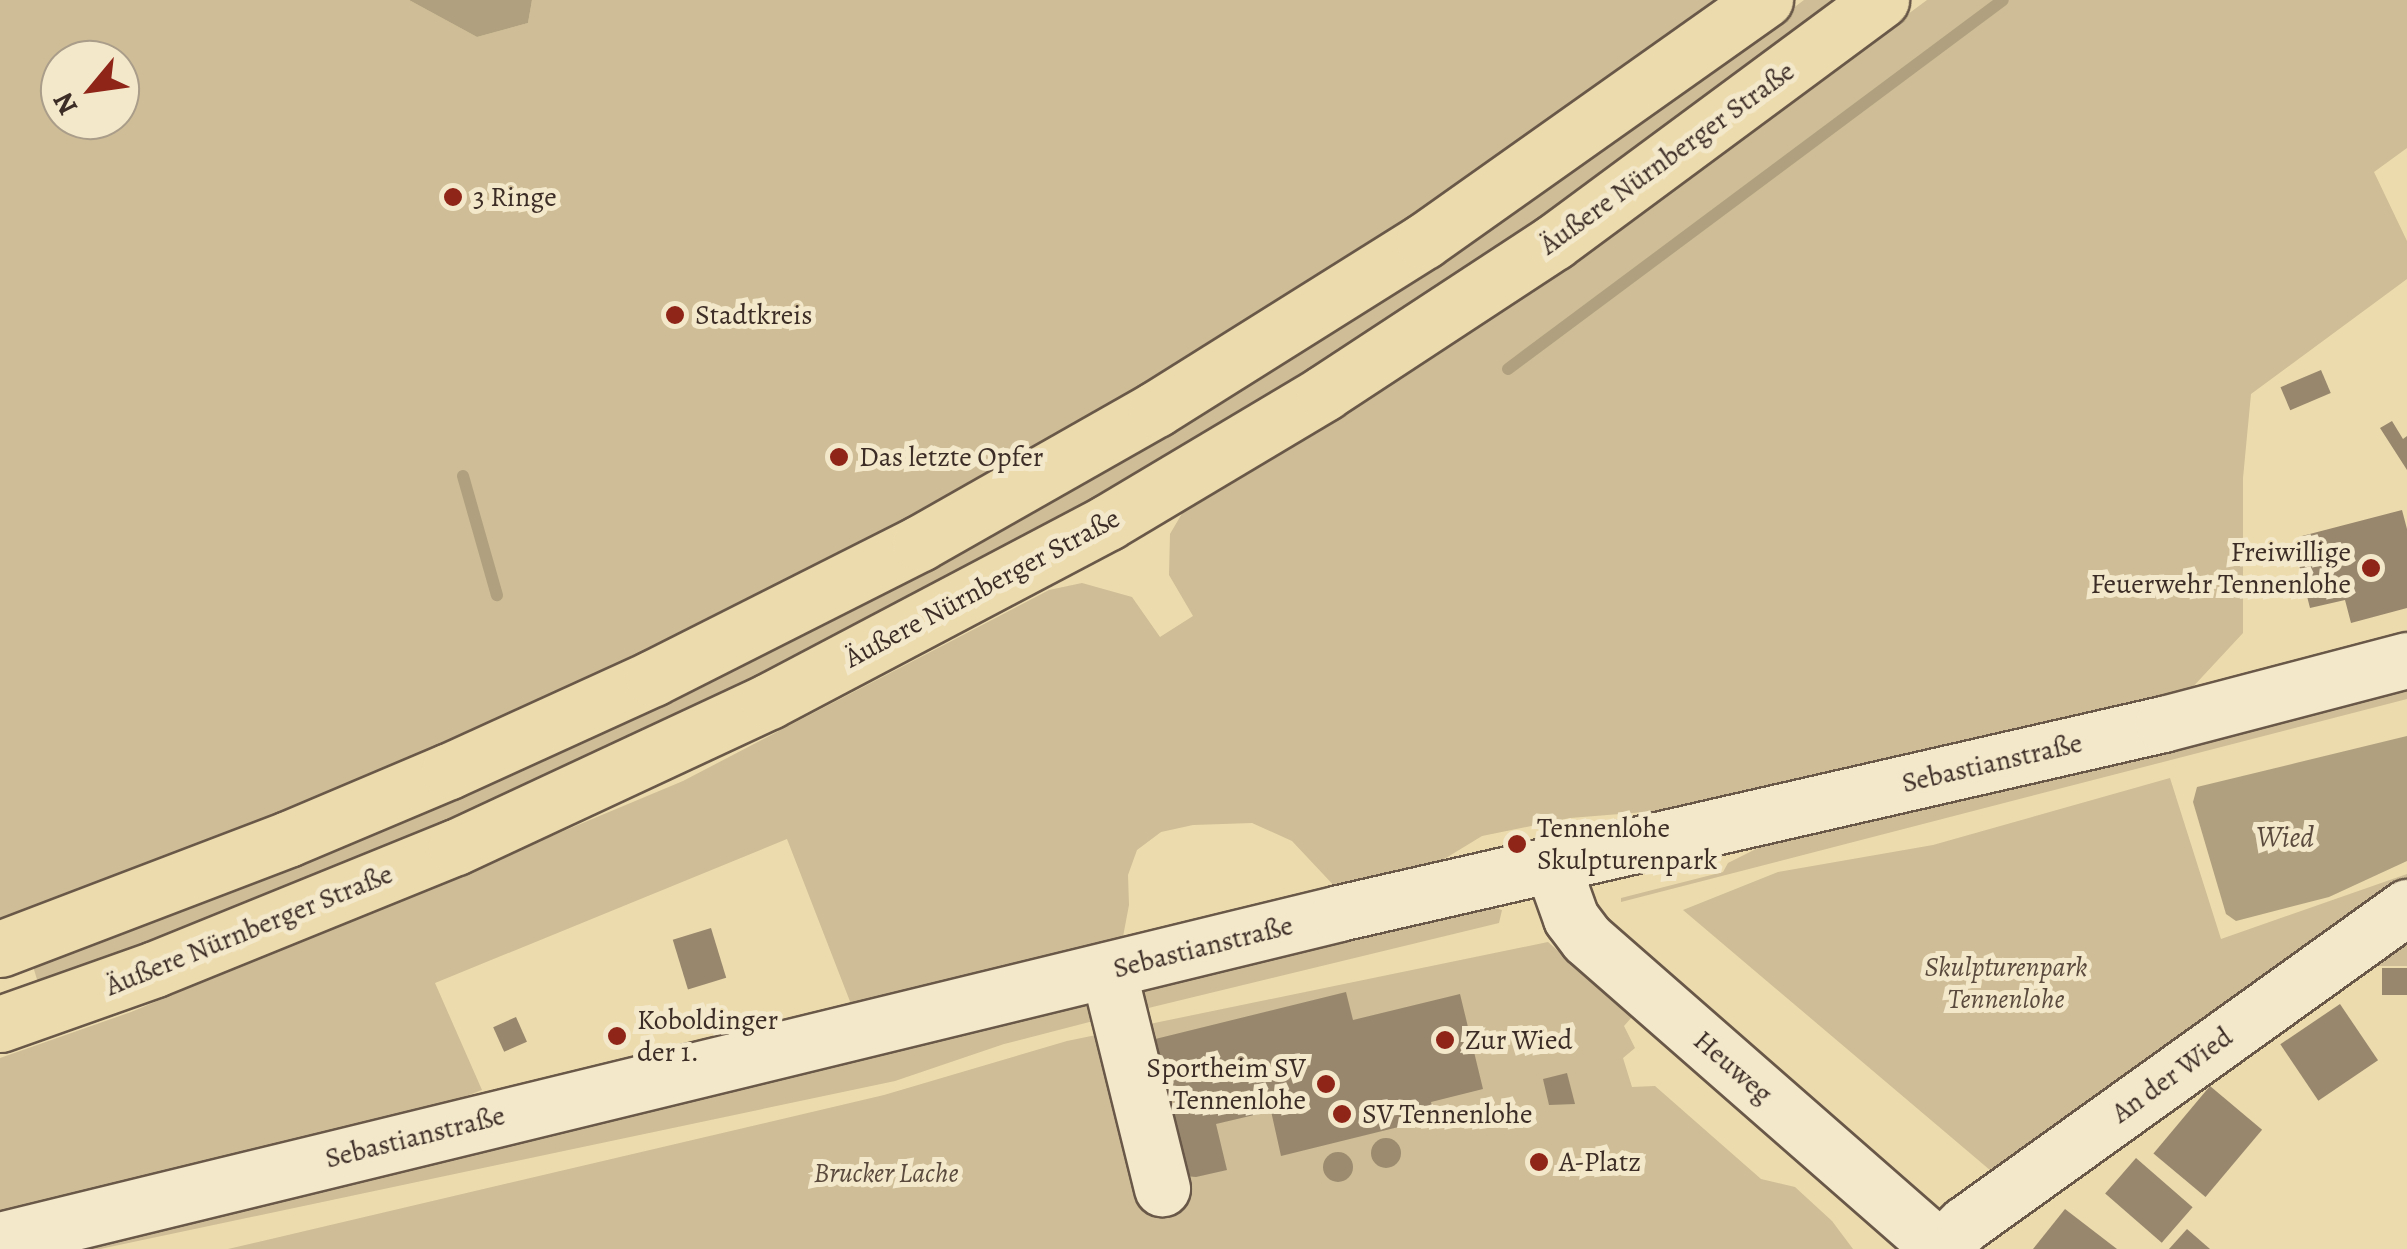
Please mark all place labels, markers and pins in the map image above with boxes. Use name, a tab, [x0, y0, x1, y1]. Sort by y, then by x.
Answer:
place label: 3 Ringe	[473, 180, 557, 214]
marker: 3 Ringe	[442, 186, 464, 208]
place label: Stadtkreis	[695, 298, 812, 332]
marker: Stadtkreis	[664, 304, 686, 326]
place label: Das letzte Opfer	[859, 440, 1044, 474]
marker: Das letzte Opfer	[828, 446, 850, 468]
place label: Freiwillige Feuerwehr Tennenlohe	[2090, 535, 2351, 601]
marker: Freiwillige Feuerwehr Tennenlohe	[2360, 557, 2382, 579]
place label: Tennenlohe Skulpturenpark	[1537, 811, 1717, 877]
marker: Tennenlohe Skulpturenpark	[1506, 833, 1528, 855]
place label: Koboldinger der 1.	[637, 1003, 778, 1069]
place label: Zur Wied	[1465, 1023, 1572, 1057]
marker: Koboldinger der 1.	[606, 1025, 628, 1047]
marker: Zur Wied	[1434, 1029, 1456, 1051]
place label: Sportheim SV Tennenlohe	[1146, 1051, 1306, 1117]
marker: Sportheim SV Tennenlohe	[1315, 1073, 1337, 1095]
place label: SV Tennenlohe	[1362, 1097, 1532, 1131]
marker: SV Tennenlohe	[1331, 1103, 1353, 1125]
place label: A-Platz	[1559, 1145, 1641, 1179]
marker: A-Platz	[1528, 1151, 1550, 1173]

